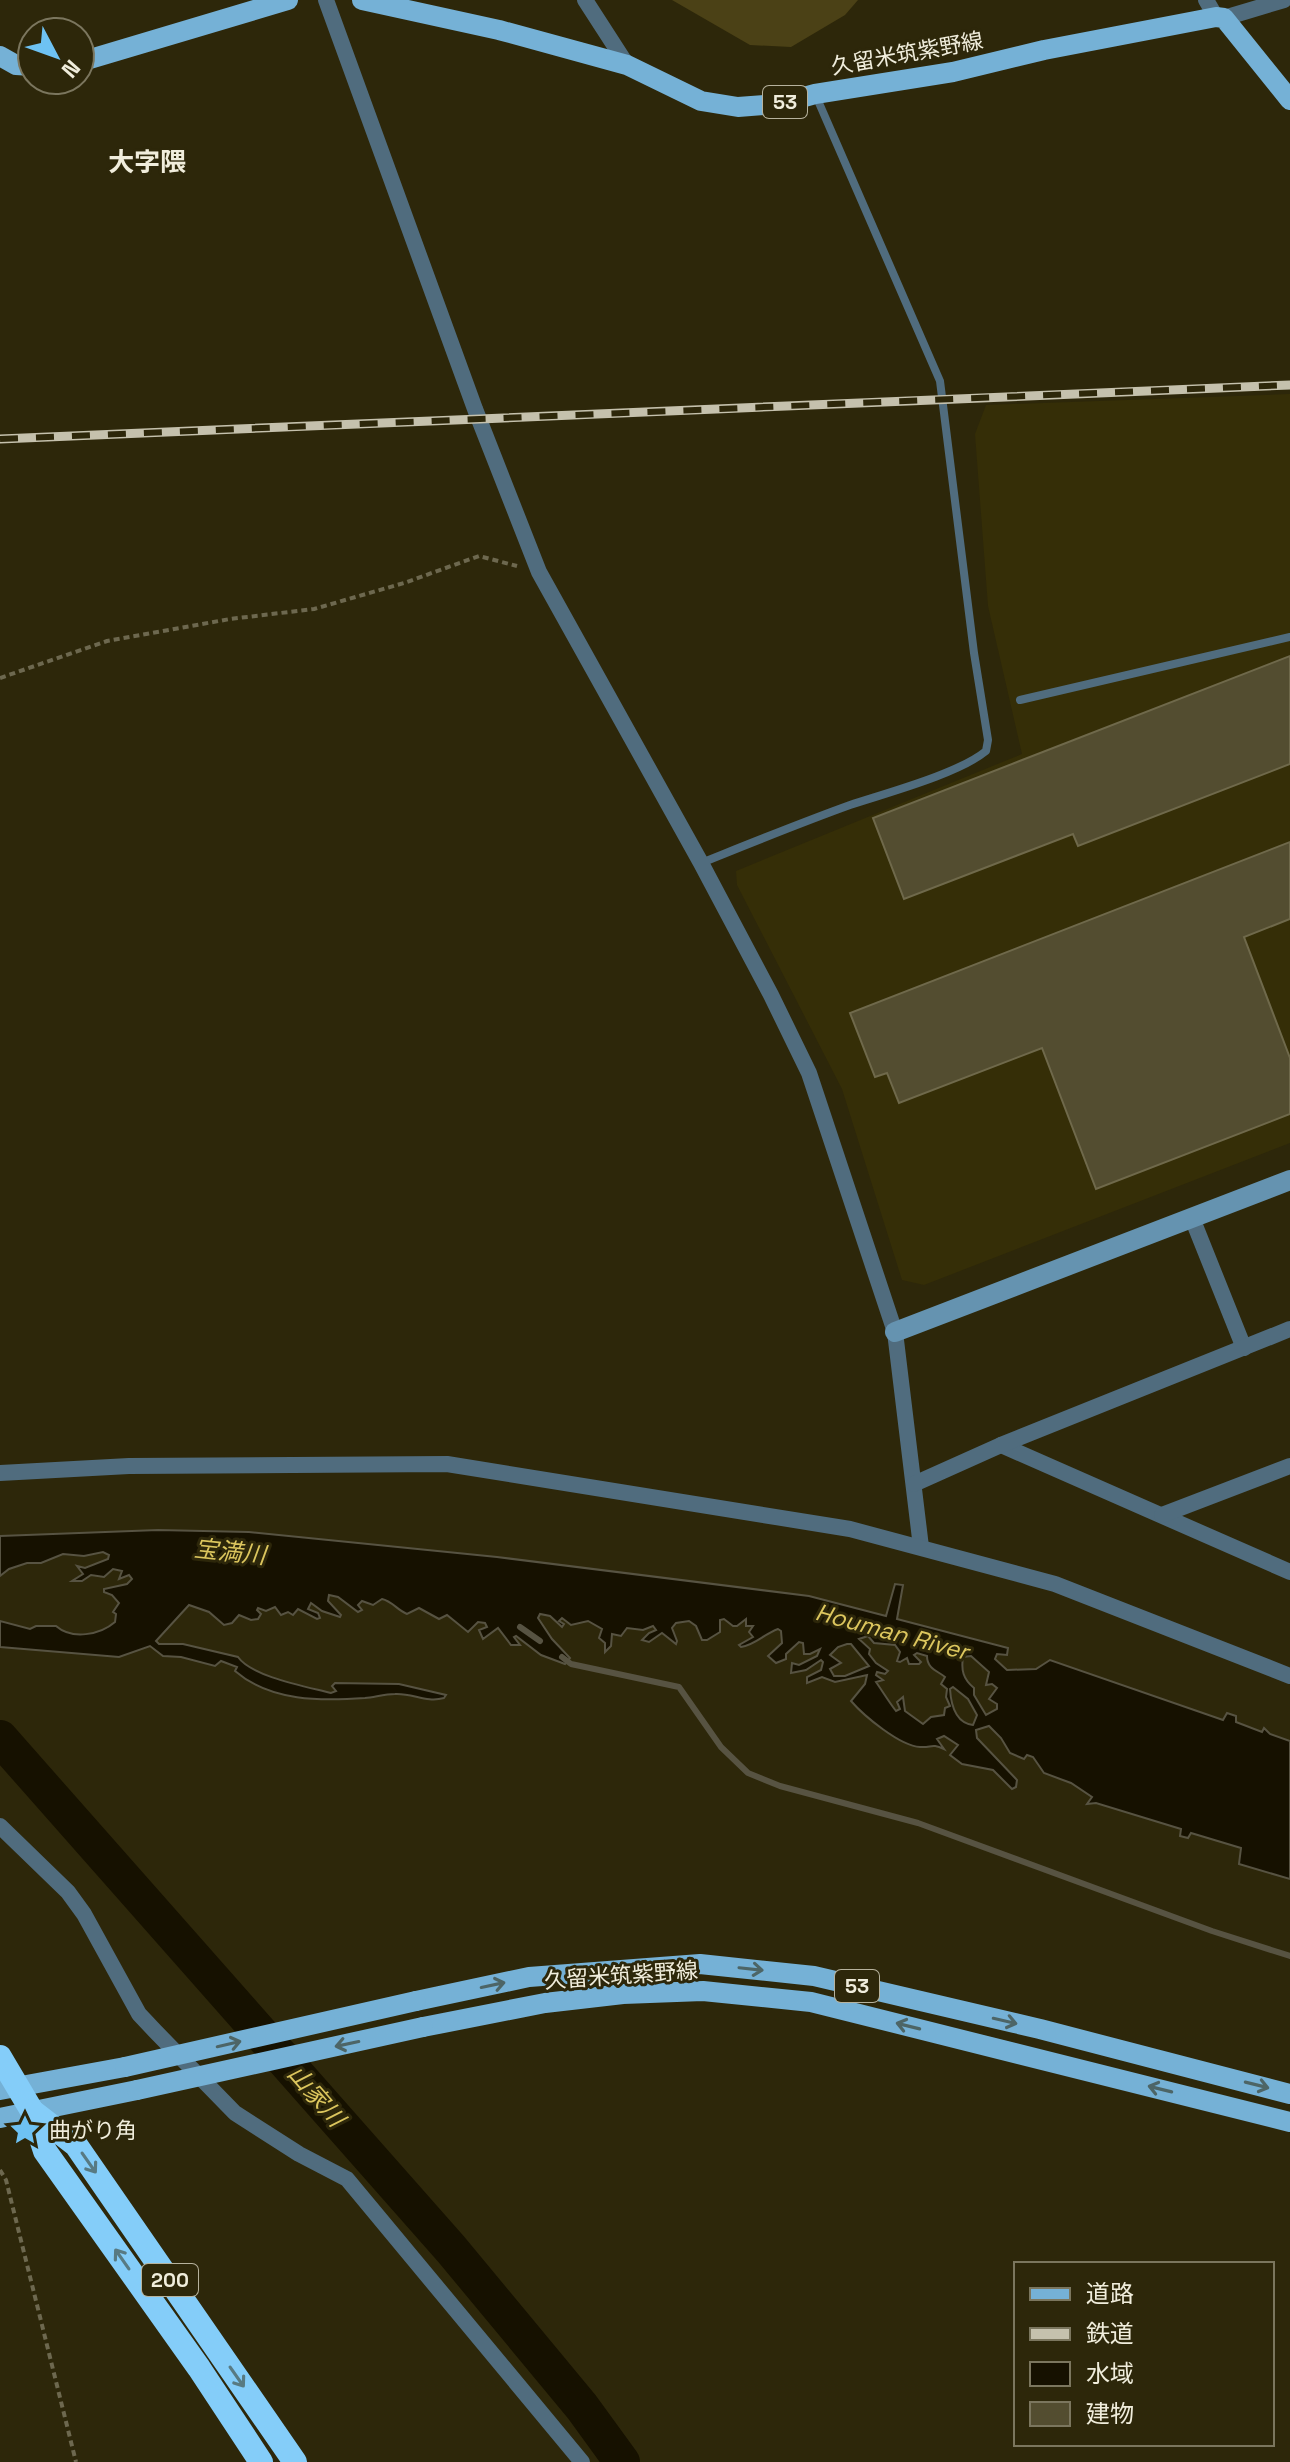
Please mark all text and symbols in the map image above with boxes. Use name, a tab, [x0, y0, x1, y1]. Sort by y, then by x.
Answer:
north arrow	[16, 16, 96, 96]
street label: 久留米筑紫野線	[829, 26, 985, 80]
text: N	[56, 54, 86, 84]
road number: 53	[763, 86, 807, 118]
district label: 大字隈	[108, 145, 186, 179]
water label: 宝満川	[193, 1532, 270, 1571]
water label: Houman River	[812, 1596, 975, 1668]
street label: 久留米筑紫野線	[543, 1956, 699, 1994]
one-way arrow	[737, 1962, 764, 1977]
road number: 53	[835, 1970, 879, 2002]
one-way arrow	[479, 1977, 505, 1992]
one-way arrow	[992, 2014, 1018, 2029]
one-way arrow	[896, 2017, 921, 2032]
one-way arrow	[215, 2036, 241, 2051]
one-way arrow	[335, 2037, 361, 2052]
water label: 山家川	[281, 2058, 354, 2135]
one-way arrow	[1244, 2079, 1270, 2094]
one-way arrow	[1148, 2080, 1174, 2095]
place icon: 曲がり角	[8, 2113, 42, 2147]
place label: 曲がり角	[49, 2116, 137, 2144]
one-way arrow	[81, 2152, 97, 2174]
one-way arrow	[114, 2249, 131, 2270]
legend	[1014, 2262, 1274, 2446]
road number: 200	[142, 2264, 198, 2296]
text: 道路	[1086, 2278, 1134, 2309]
text: 鉄道	[1086, 2318, 1134, 2349]
text: 水域	[1086, 2358, 1134, 2389]
one-way arrow	[229, 2366, 245, 2388]
text: 建物	[1086, 2398, 1134, 2429]

